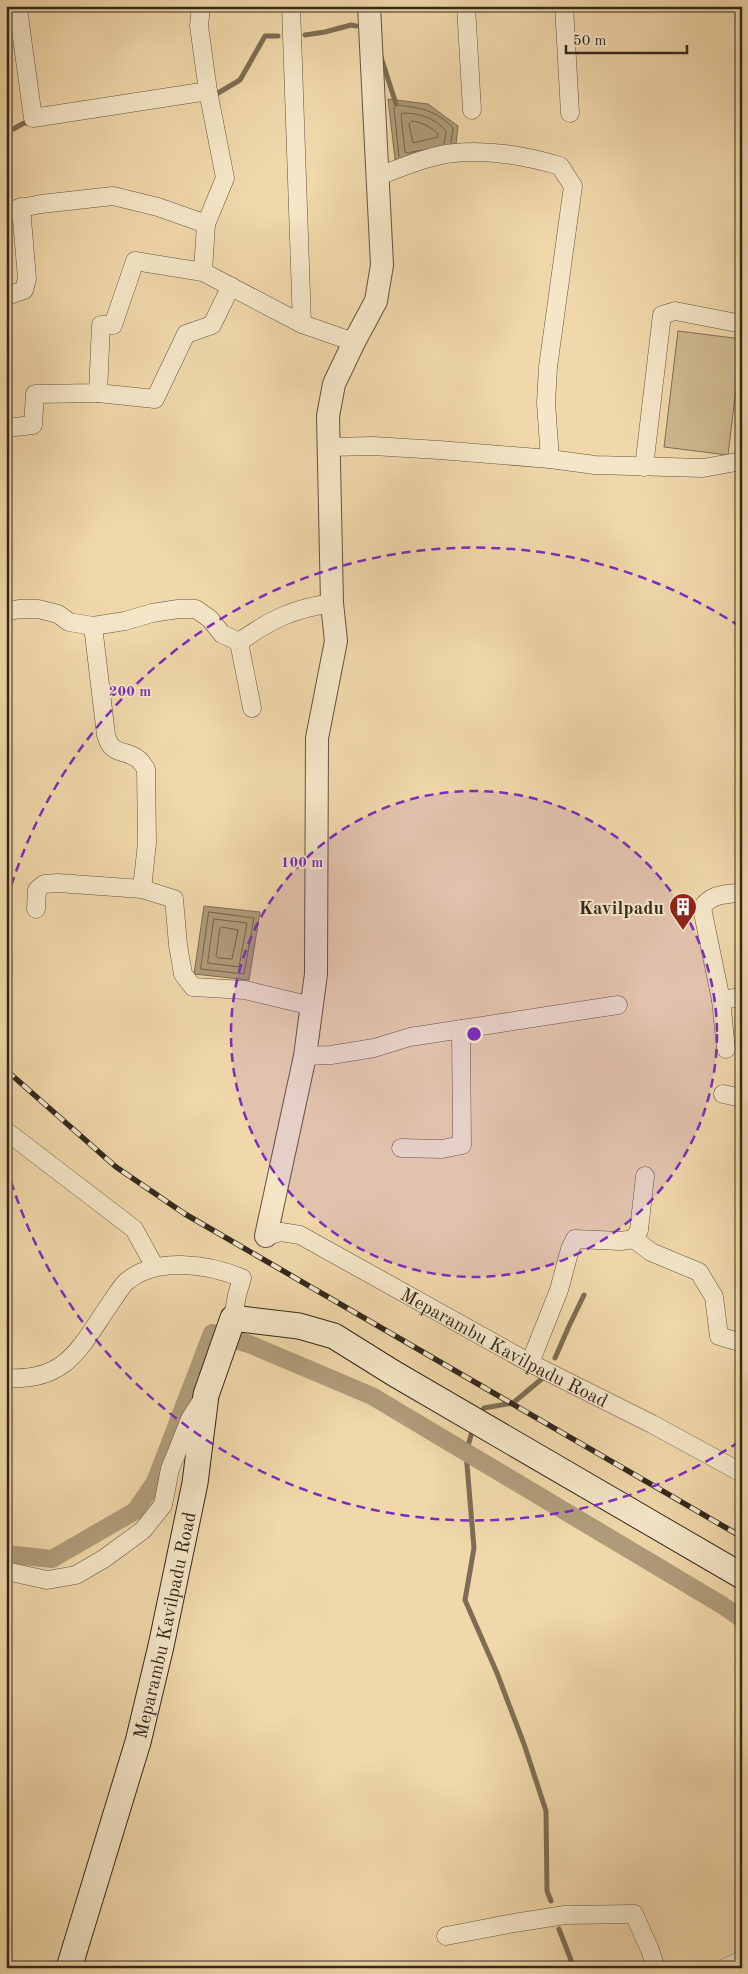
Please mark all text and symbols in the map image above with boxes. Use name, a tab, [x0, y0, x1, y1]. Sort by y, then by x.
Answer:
scale bar	[566, 22, 687, 54]
text: 50 m	[573, 34, 607, 49]
text: 200 m	[109, 685, 151, 700]
text: 100 m	[281, 856, 323, 871]
building icon: Kavilpadu	[668, 892, 698, 931]
place label: Kavilpadu	[578, 900, 664, 919]
centre of rings	[465, 1025, 483, 1043]
street label: Meparambu Kavilpadu Road	[397, 1286, 610, 1412]
street label: Meparambu Kavilpadu Road	[132, 1510, 201, 1741]

